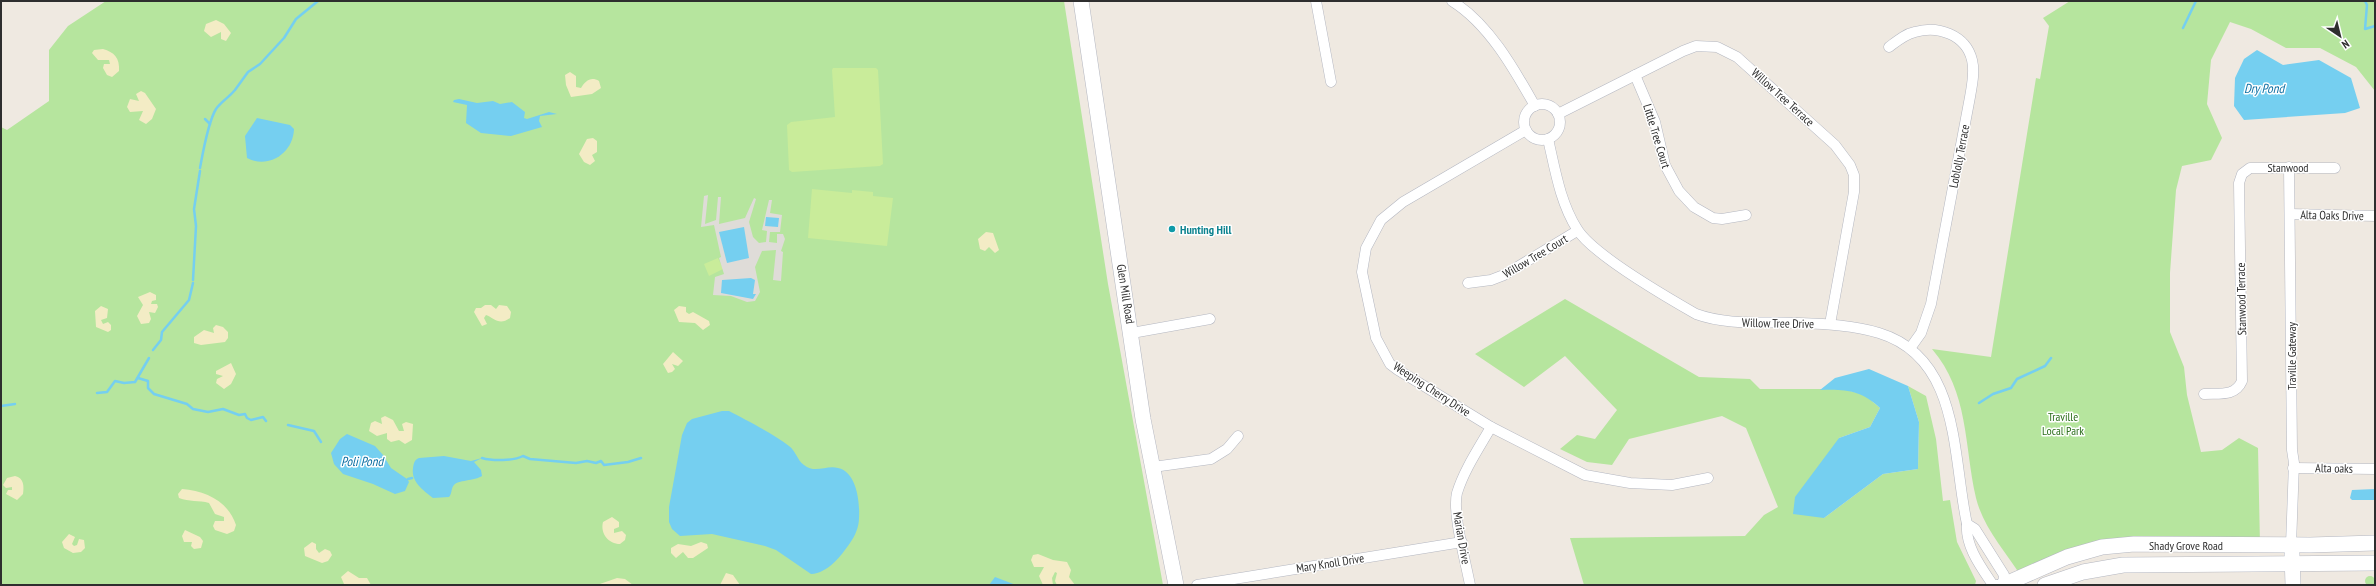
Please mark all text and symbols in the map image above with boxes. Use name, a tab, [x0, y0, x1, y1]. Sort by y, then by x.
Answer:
north arrow	[2320, 16, 2360, 56]
text: N	[2339, 37, 2352, 52]
street label: Willow Tree Terrace	[1748, 65, 1818, 129]
water label: Dry Pond	[2244, 80, 2286, 97]
street label: Little Tree Court	[1640, 102, 1674, 171]
street label: Loblolly Terrace	[1946, 123, 1973, 189]
street label: Stanwood	[2267, 160, 2309, 175]
street label: Alta Oaks Drive	[2300, 207, 2364, 223]
place label: Hunting Hill	[1180, 222, 1232, 237]
marker: Hunting Hill	[1167, 224, 1177, 234]
street label: Willow Tree Court	[1500, 230, 1571, 281]
street label: Stanwood Terrace	[2233, 262, 2249, 336]
street label: Glen Mill Road	[1114, 263, 1138, 325]
street label: Willow Tree Drive	[1742, 315, 1814, 331]
street label: Traville Gateway	[2284, 322, 2299, 390]
street label: Weeping Cherry Drive	[1391, 358, 1473, 420]
park label: Traville Local Park	[2042, 409, 2084, 438]
water label: Poli Pond	[341, 453, 385, 470]
street label: Alta oaks	[2315, 460, 2353, 476]
street label: Marian Drive	[1450, 511, 1474, 565]
street label: Shady Grove Road	[2149, 538, 2223, 553]
street label: Mary Knoll Drive	[1295, 550, 1365, 576]

